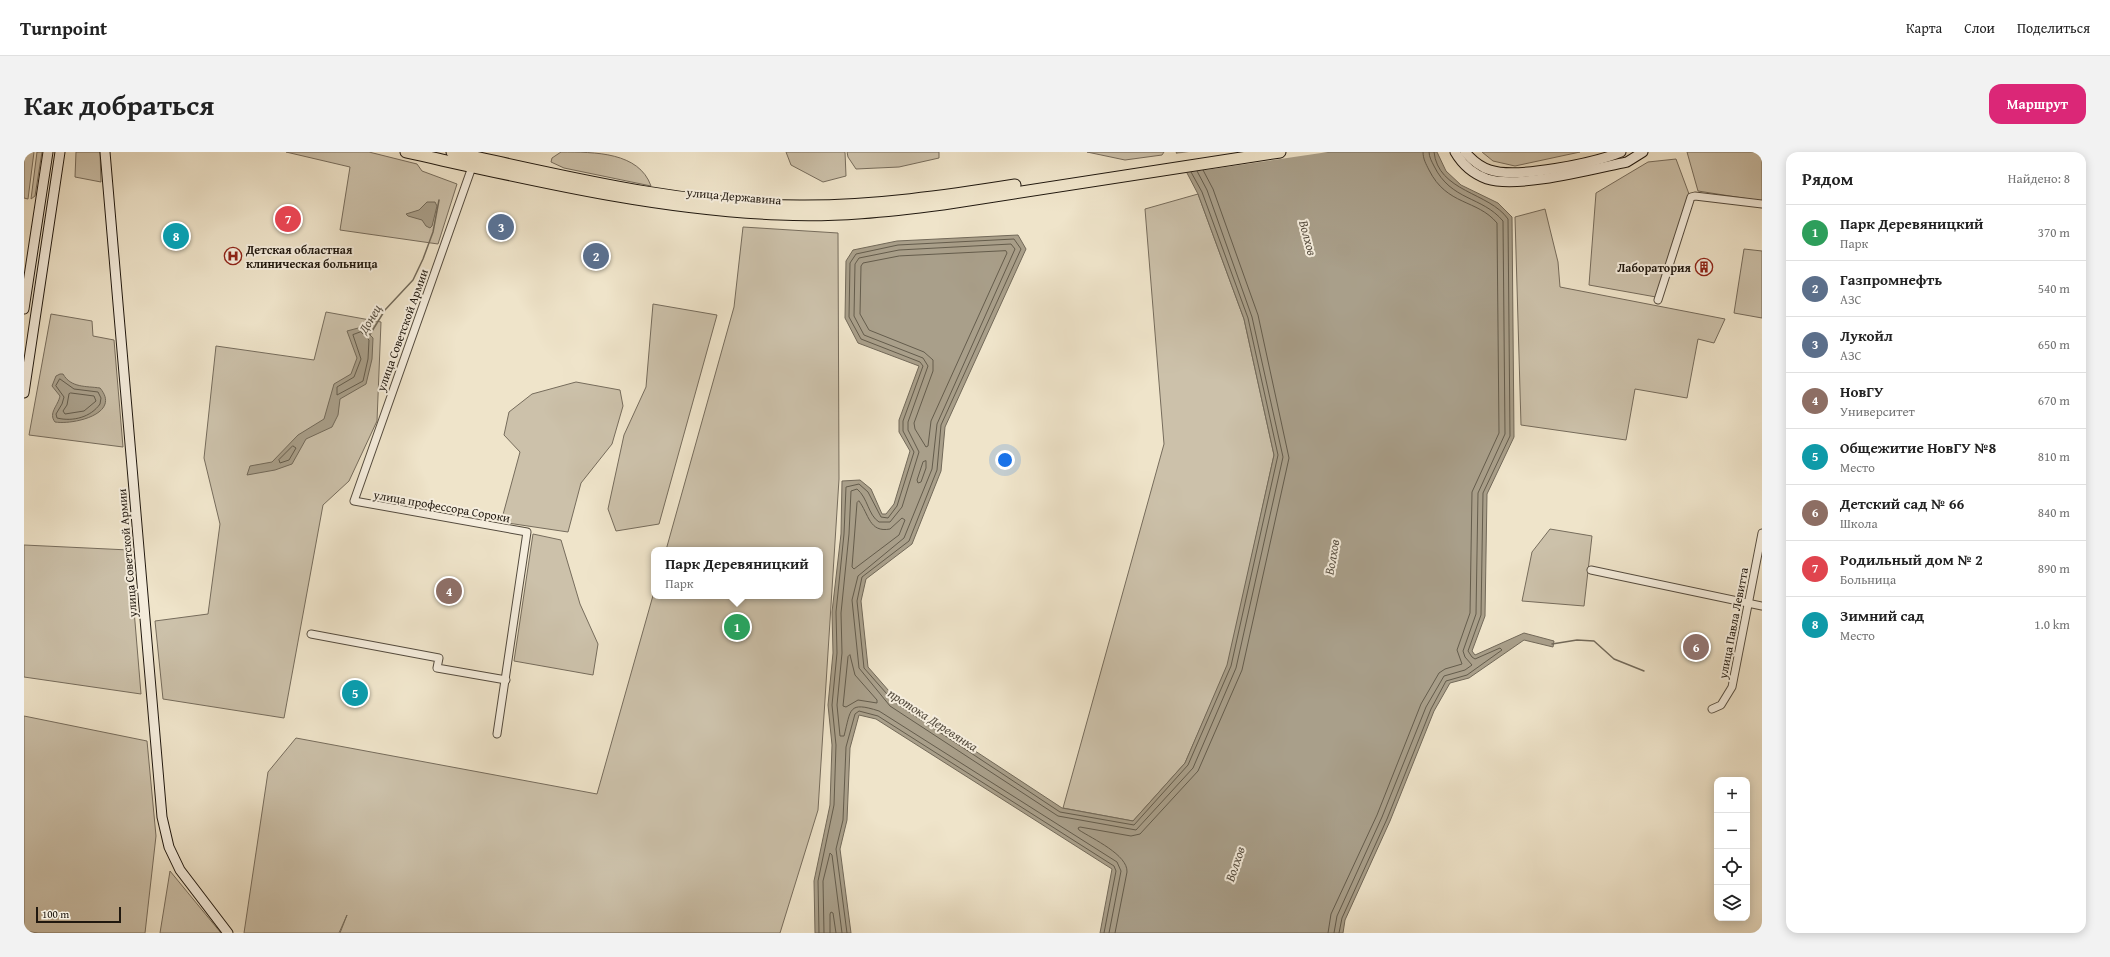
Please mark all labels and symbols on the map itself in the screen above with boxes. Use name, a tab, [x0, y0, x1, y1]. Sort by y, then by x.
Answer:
street label: улица Державина	[685, 183, 782, 209]
pin: 7	[275, 204, 301, 234]
pin: 3	[488, 212, 514, 242]
water label: Волхов	[1294, 217, 1322, 258]
pin: 8	[163, 221, 189, 251]
place label: Детская областная клиническая больница	[245, 241, 379, 272]
pin: 2	[583, 241, 609, 271]
hospital icon: Детская областная клиническая больница	[223, 246, 243, 266]
building icon: Лаборатория	[1694, 257, 1714, 277]
place label: Лаборатория	[1617, 259, 1692, 276]
street label: улица Советской Армии	[372, 266, 432, 394]
water label: Донец	[353, 300, 386, 338]
your location	[995, 450, 1015, 470]
street label: улица профессора Сороки	[371, 485, 512, 526]
street label: улица Советской Армии	[113, 488, 141, 619]
water label: Волхов	[1319, 537, 1345, 577]
street label: улица Павла Левитта	[1714, 566, 1752, 681]
pin: 4	[436, 576, 462, 606]
pin: 1	[724, 612, 750, 642]
pin: 6	[1683, 632, 1709, 662]
pin: 5	[342, 678, 368, 708]
water label: протока Деревянка	[884, 684, 982, 756]
water label: Волхов	[1220, 844, 1250, 885]
scale bar	[36, 905, 121, 924]

